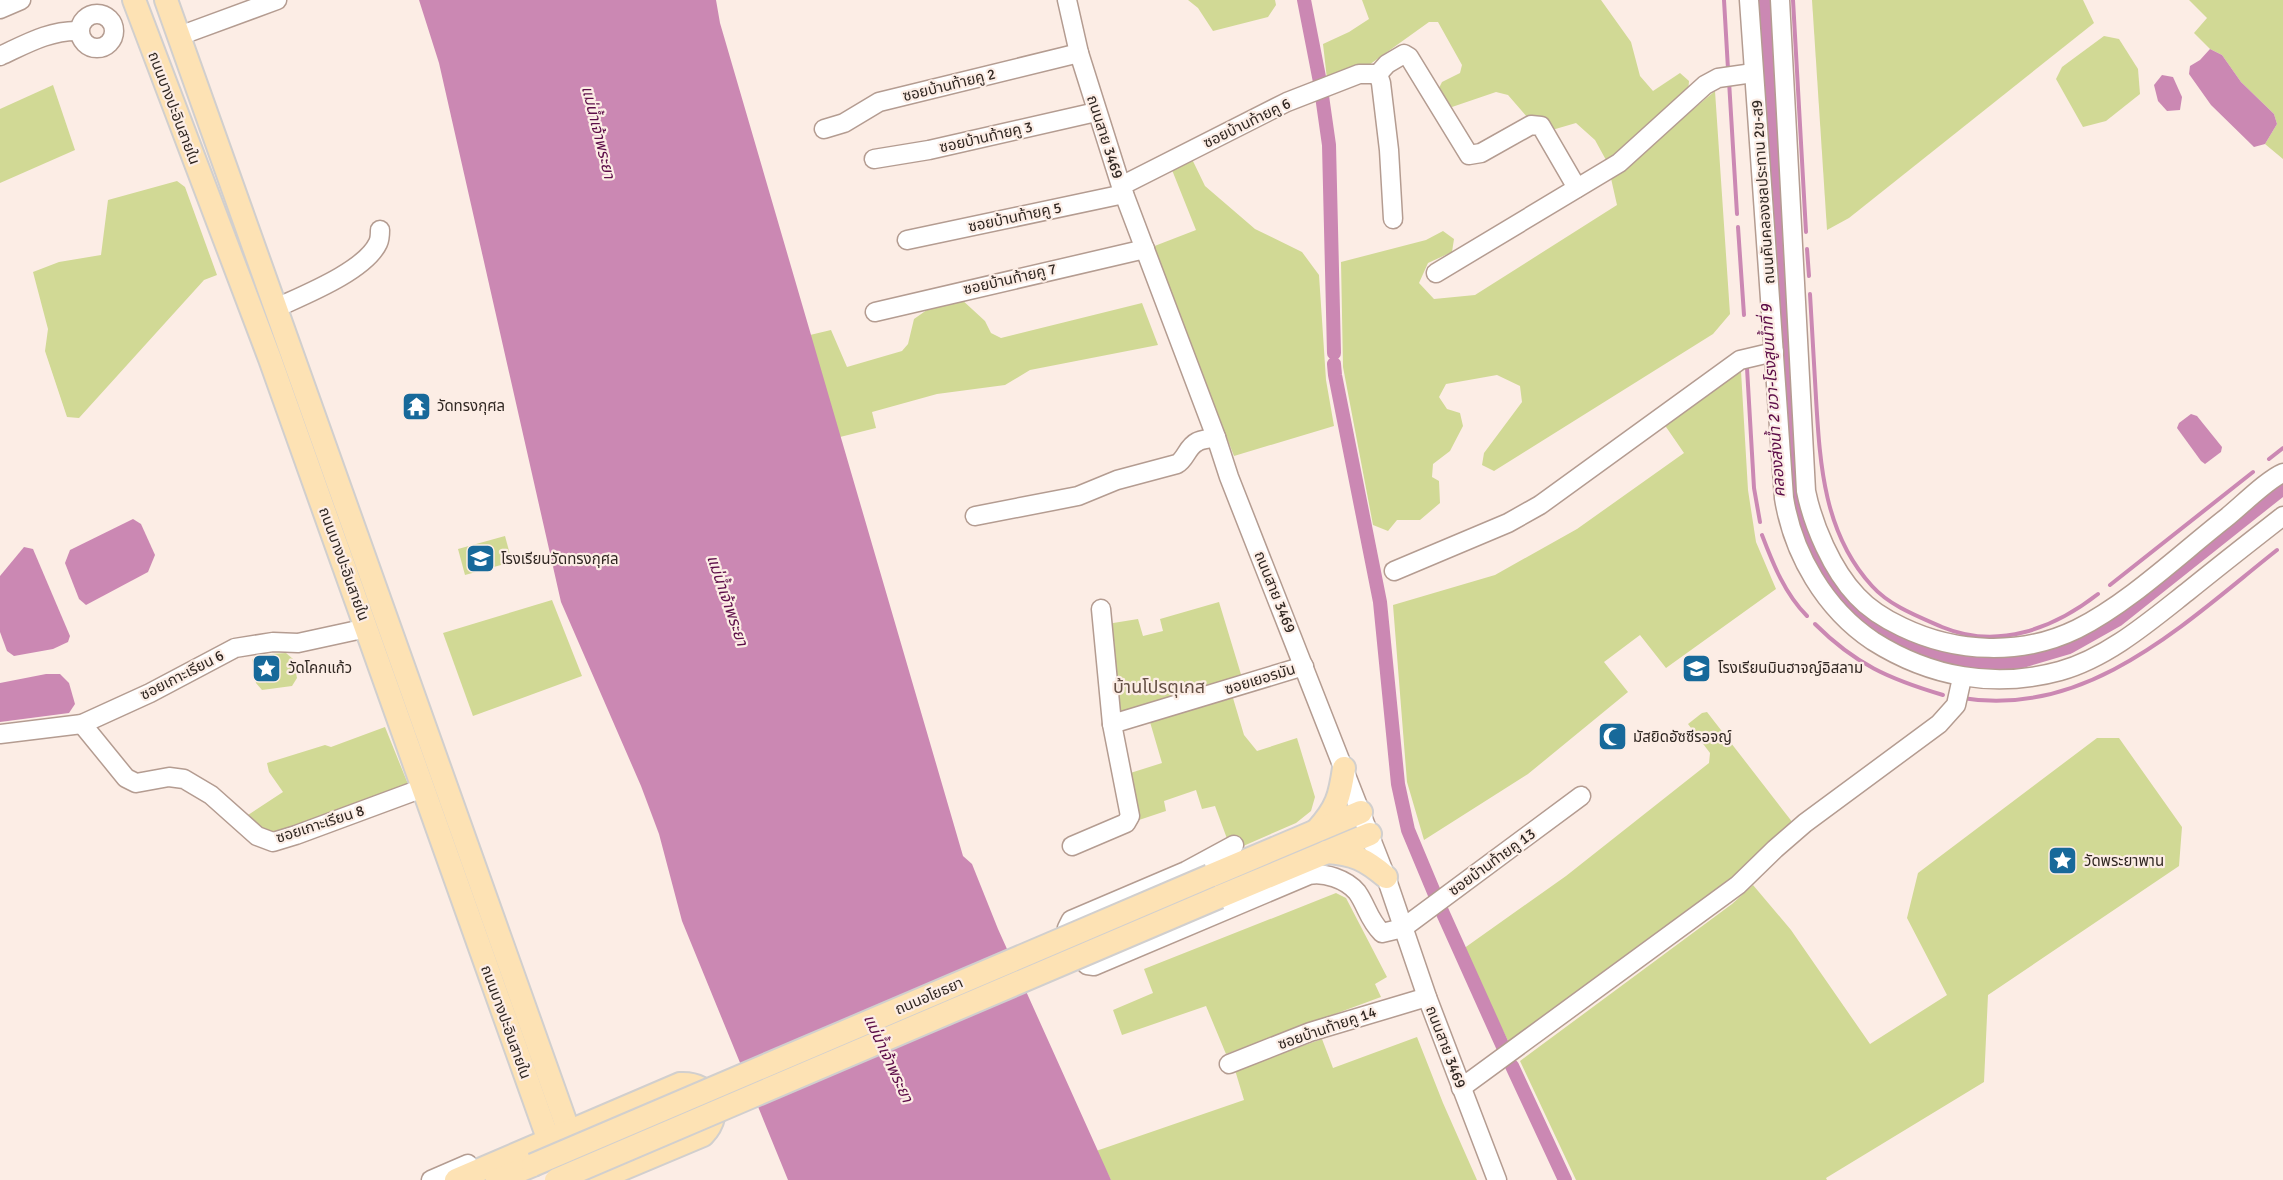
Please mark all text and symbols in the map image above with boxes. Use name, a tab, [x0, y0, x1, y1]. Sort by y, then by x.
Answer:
street label: ถนนบางปะอินสายใน	[144, 49, 204, 167]
street label: ซอยบ้านท้ายคู 2	[901, 65, 997, 105]
water label: แม่น้ำเจ้าพระยา	[577, 83, 622, 182]
street label: ถนนสาย 3469	[1083, 93, 1127, 181]
street label: ซอยบ้านท้ายคู 6	[1200, 94, 1294, 152]
street label: ถนนคันคลองชลประทาน 2ข-ส9	[1748, 99, 1778, 285]
street label: ซอยบ้านท้ายคู 3	[938, 118, 1034, 156]
street label: ซอยบ้านท้ายคู 5	[967, 198, 1063, 236]
street label: ซอยบ้านท้ายคู 7	[962, 260, 1058, 298]
water label: คลองส่งน้ำ 2 ขวา-โรงสูบน้ำที่ 9	[1754, 302, 1790, 498]
temple icon: วัดทรงกุศล	[400, 390, 432, 422]
place label: วัดทรงกุศล	[437, 397, 505, 415]
street label: ถนนบางปะอินสายใน	[315, 505, 373, 623]
school or university icon: โรงเรียนวัดทรงกุศล	[464, 543, 496, 575]
street label: ถนนสาย 3469	[1250, 548, 1300, 636]
place label: โรงเรียนวัดทรงกุศล	[501, 550, 619, 568]
water label: แม่น้ำเจ้าพระยา	[702, 552, 754, 650]
street label: ซอยเกาะเรียน 6	[137, 646, 227, 704]
place icon: วัดโคกแก้ว	[251, 652, 283, 684]
school or university icon: โรงเรียนมินฮาจญ์อิสลาม	[1681, 652, 1713, 684]
place label: วัดโคกแก้ว	[288, 659, 352, 677]
place label: โรงเรียนมินฮาจญ์อิสลาม	[1718, 659, 1863, 677]
street label: ซอยเยอรมัน	[1222, 660, 1298, 698]
district label: บ้านโปรตุเกส	[1113, 676, 1205, 698]
mosque icon: มัสยิดอัซซีรอจญ์	[1596, 721, 1628, 753]
place label: มัสยิดอัซซีรอจญ์	[1633, 728, 1732, 746]
street label: ซอยเกาะเรียน 8	[274, 801, 366, 847]
street label: ซอยบ้านท้ายคู 13	[1445, 824, 1539, 900]
place icon: วัดพระยาพาน	[2047, 845, 2079, 877]
place label: วัดพระยาพาน	[2084, 852, 2164, 870]
street label: ถนนบางปะอินสายใน	[477, 963, 535, 1081]
street label: ถนนอโยธยา	[892, 974, 966, 1018]
street label: ซอยบ้านท้ายคู 14	[1275, 1003, 1379, 1053]
street label: ถนนสาย 3469	[1422, 1003, 1470, 1091]
water label: แม่น้ำเจ้าพระยา	[859, 1010, 920, 1107]

